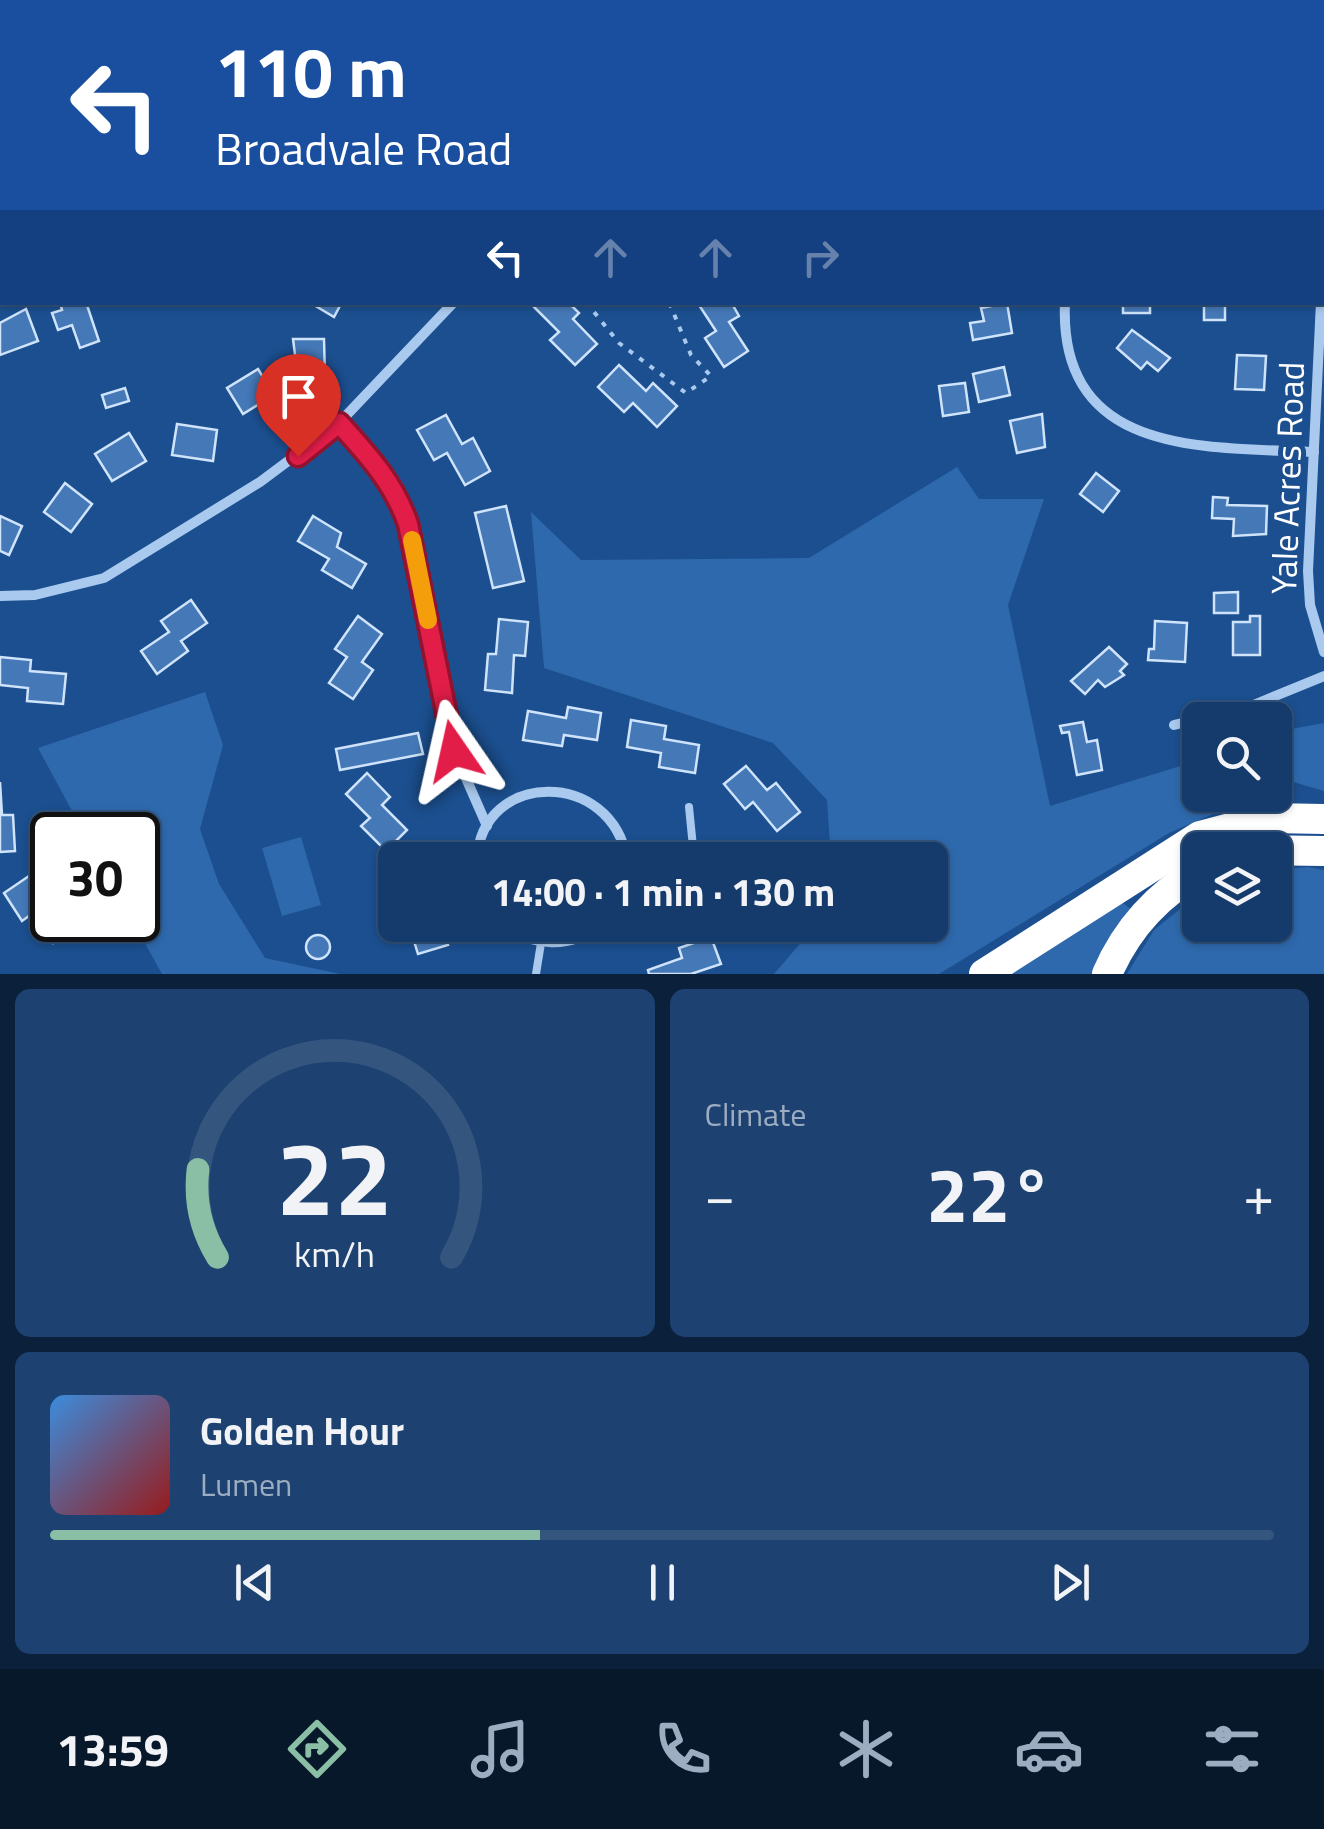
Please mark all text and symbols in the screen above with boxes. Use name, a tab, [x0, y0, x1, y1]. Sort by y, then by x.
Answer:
text: 110 m	[215, 18, 407, 124]
icon: left	[50, 40, 180, 170]
text: Broadvale Road	[215, 114, 512, 182]
icon: left	[478, 230, 533, 285]
icon: ahead	[583, 230, 638, 285]
icon: ahead	[688, 230, 743, 285]
icon: right	[793, 230, 848, 285]
pin	[256, 354, 341, 457]
street label: Yale Acres Road	[1256, 361, 1318, 595]
icon: arrive	[271, 369, 326, 424]
position arrow	[402, 699, 506, 803]
map controls	[1182, 702, 1292, 942]
button: search	[1182, 702, 1292, 812]
speed limit sign: 30	[30, 812, 160, 942]
button: layers	[1182, 832, 1292, 942]
text: 14:00 · 1 min · 130 m	[491, 863, 835, 921]
text: Climate	[705, 1090, 806, 1138]
text: 22	[277, 1097, 393, 1255]
text: 22°	[926, 1137, 1052, 1251]
text: −	[705, 1153, 735, 1236]
text: +	[1243, 1153, 1274, 1236]
text: km/h	[294, 1226, 375, 1281]
text: Golden Hour	[200, 1402, 404, 1460]
text: Lumen	[200, 1460, 292, 1508]
icon: previous	[227, 1555, 282, 1610]
icon: pause	[635, 1555, 690, 1610]
icon: next	[1043, 1555, 1098, 1610]
icon: directions	[282, 1714, 352, 1784]
icon: music	[465, 1714, 535, 1784]
icon: phone	[648, 1714, 718, 1784]
icon: climate	[831, 1714, 901, 1784]
icon: car	[1014, 1714, 1084, 1784]
icon: filters	[1197, 1714, 1267, 1784]
text: 13:59	[57, 1715, 169, 1783]

